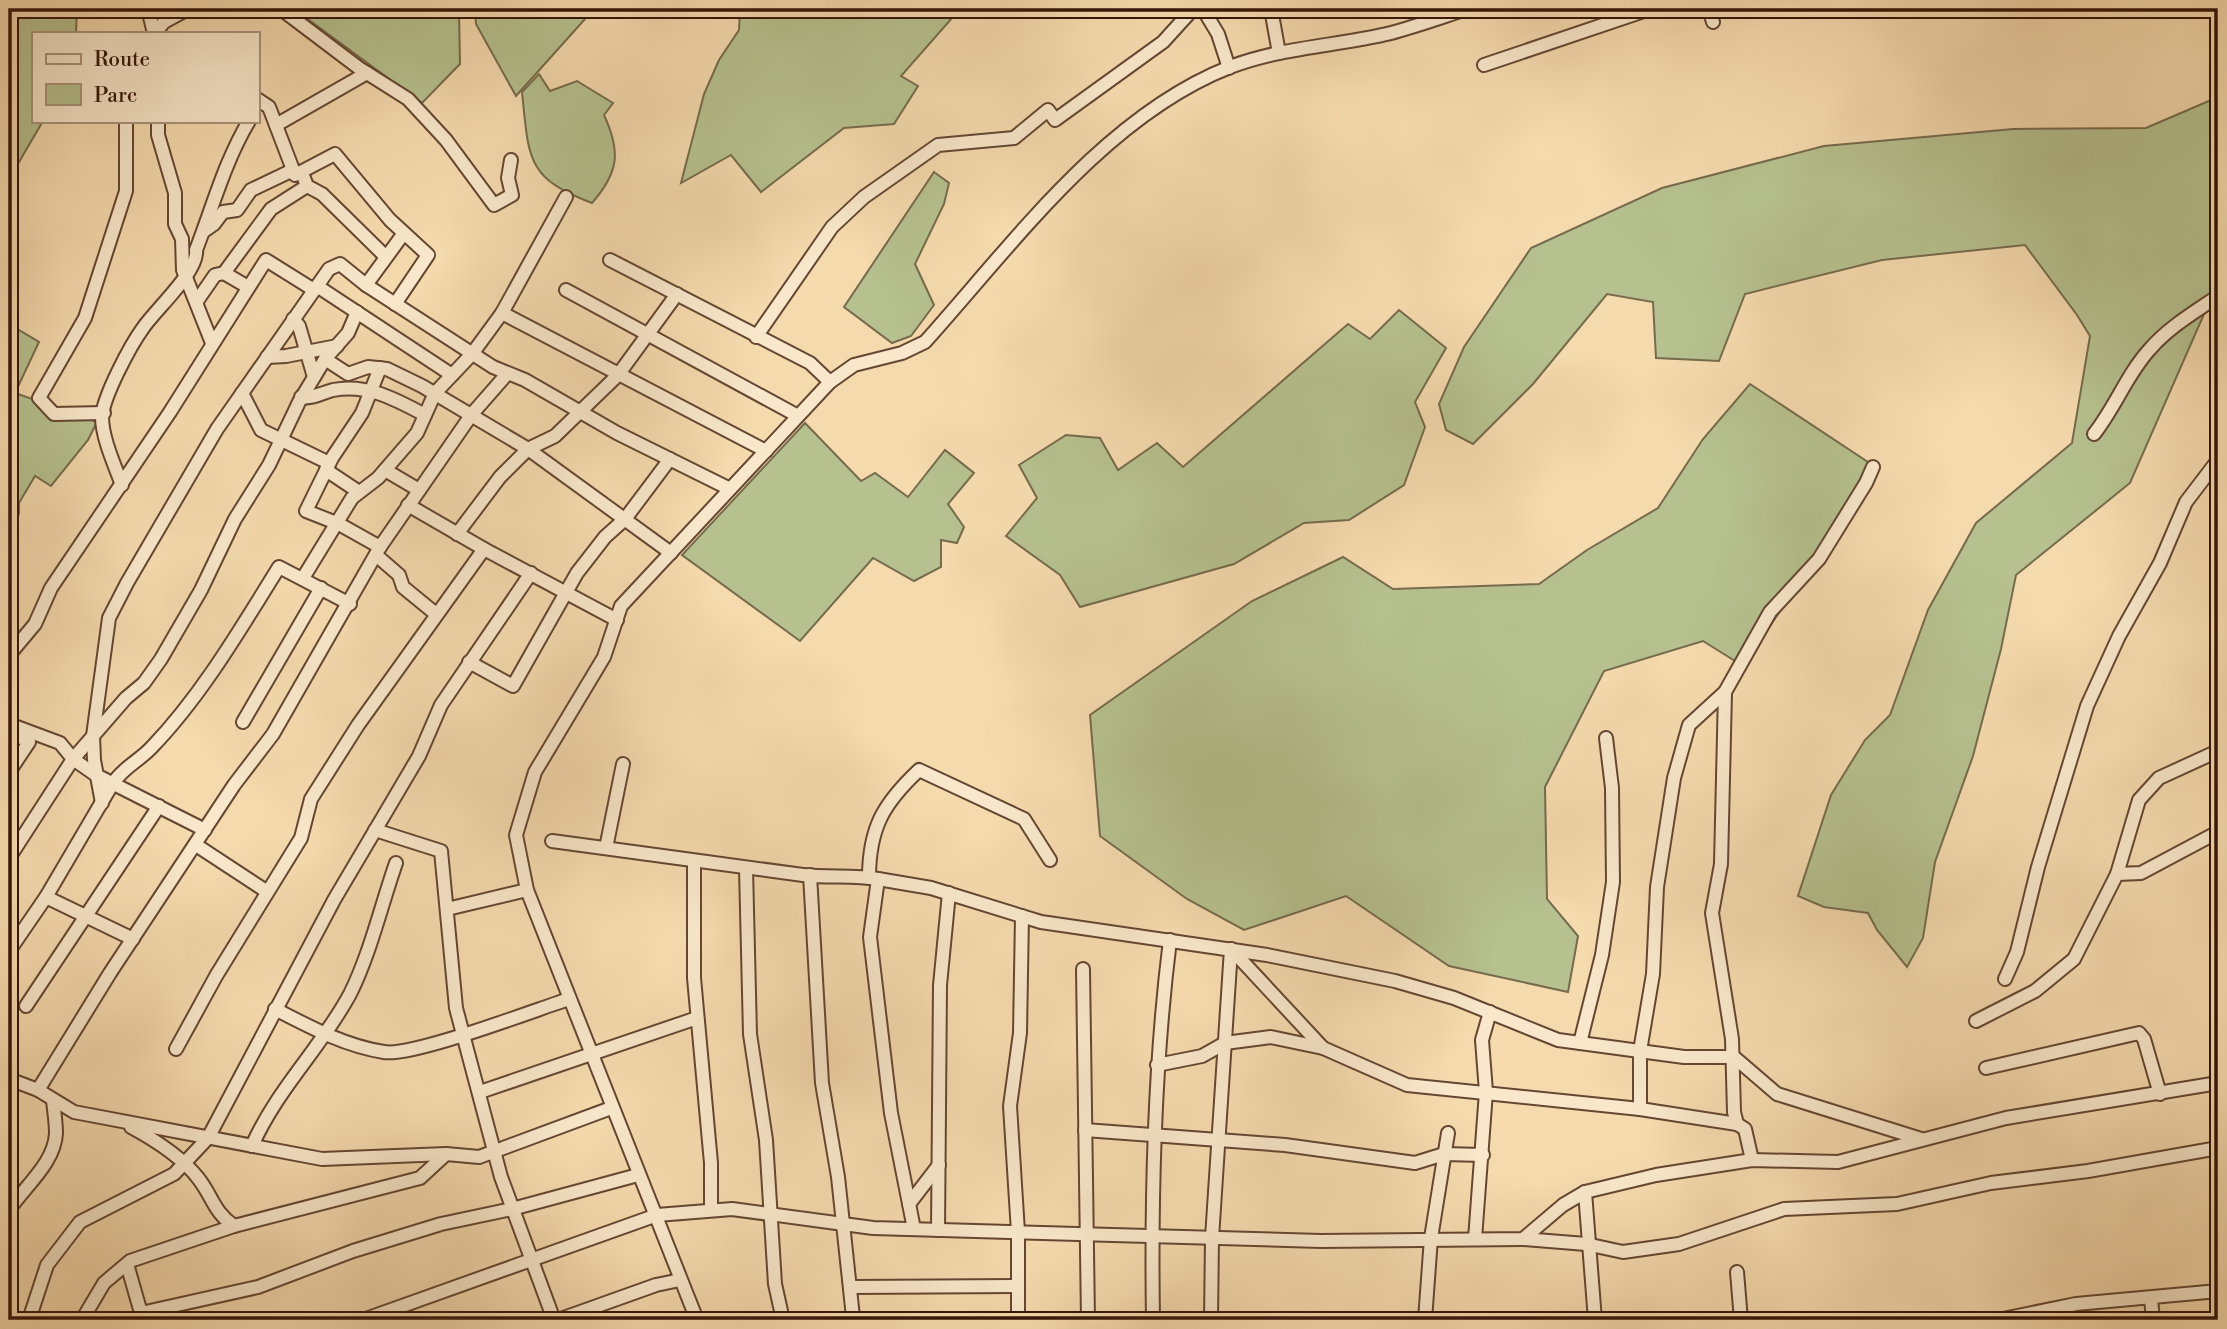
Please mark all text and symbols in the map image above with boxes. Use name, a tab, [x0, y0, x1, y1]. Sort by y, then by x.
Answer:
legend	[32, 32, 259, 122]
text: Route	[94, 47, 150, 73]
text: Parc	[94, 83, 137, 109]

